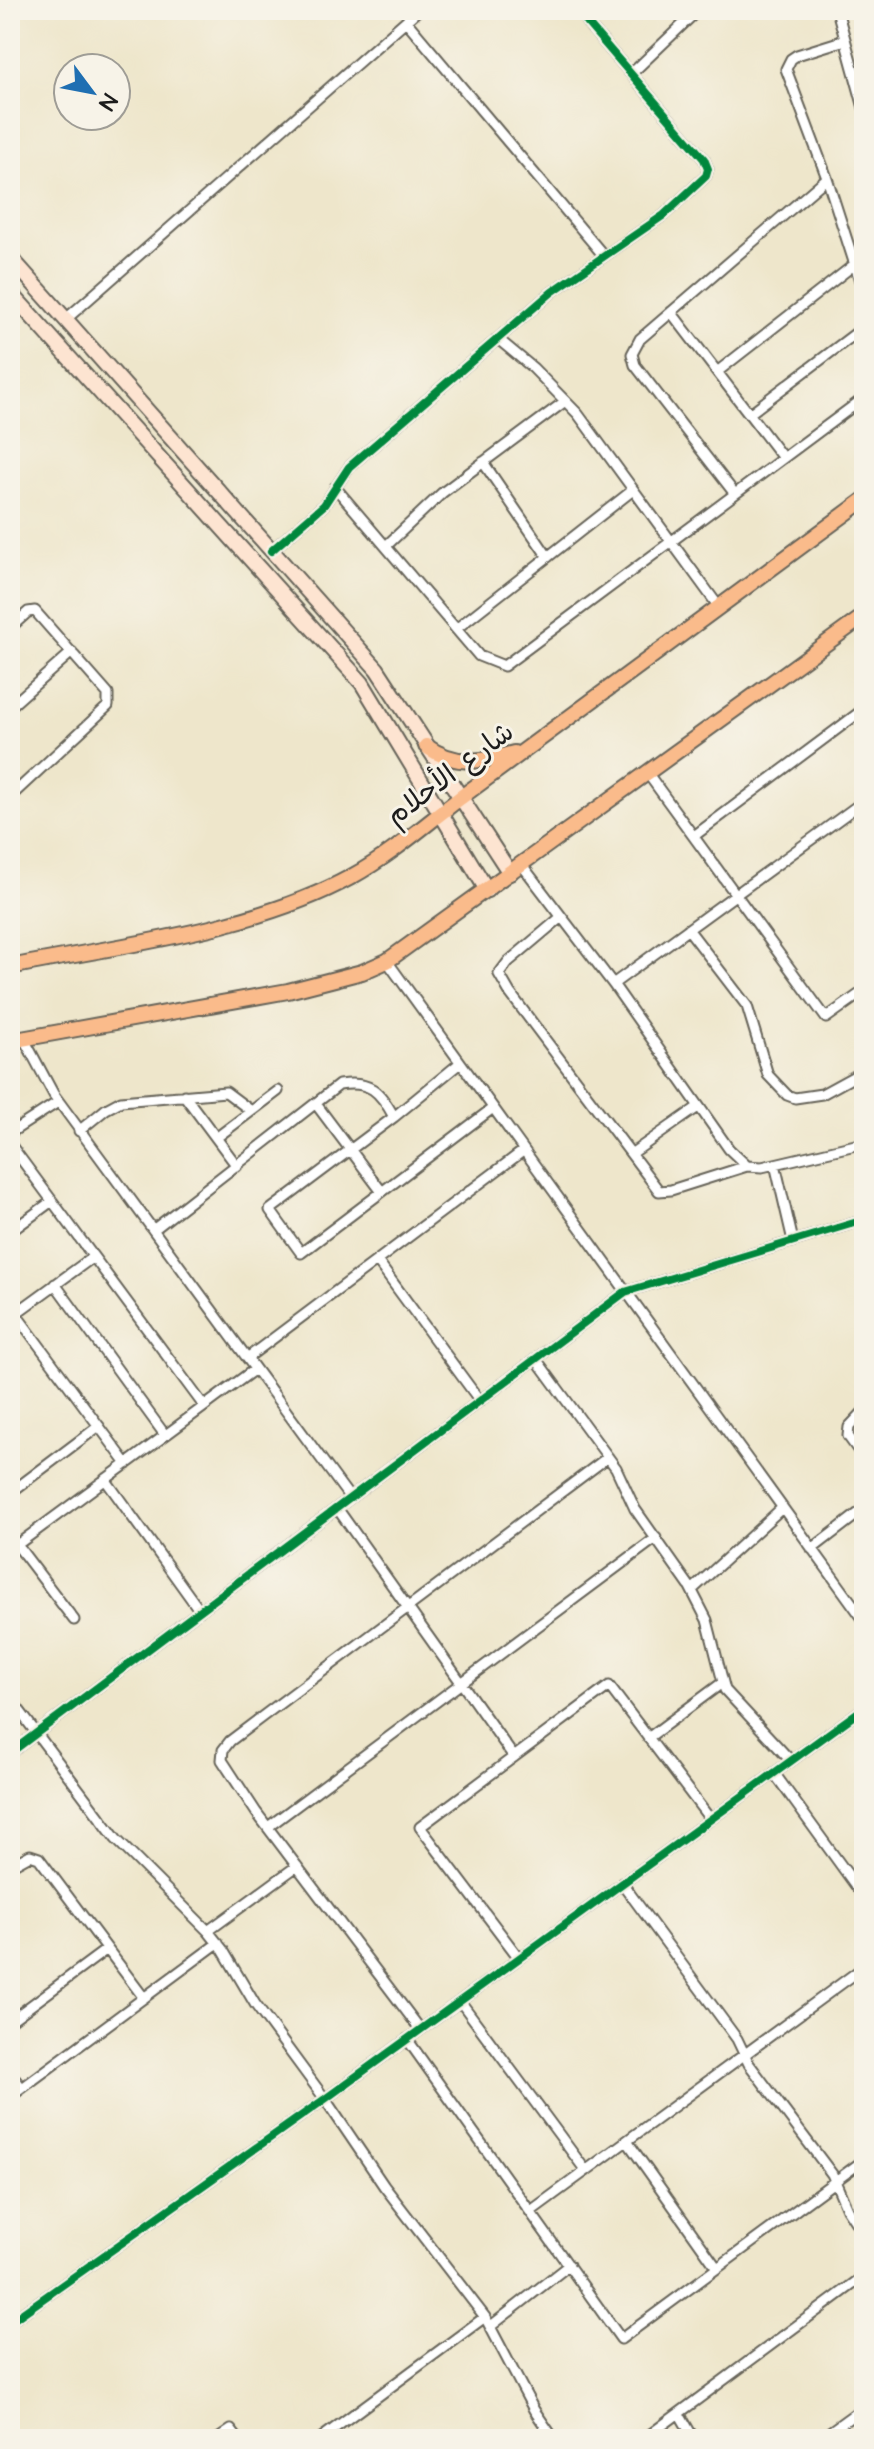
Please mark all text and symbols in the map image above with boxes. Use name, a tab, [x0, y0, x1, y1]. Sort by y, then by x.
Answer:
north arrow	[52, 52, 132, 132]
text: N	[91, 88, 124, 116]
street label: شارع الأحلام	[378, 713, 523, 836]

